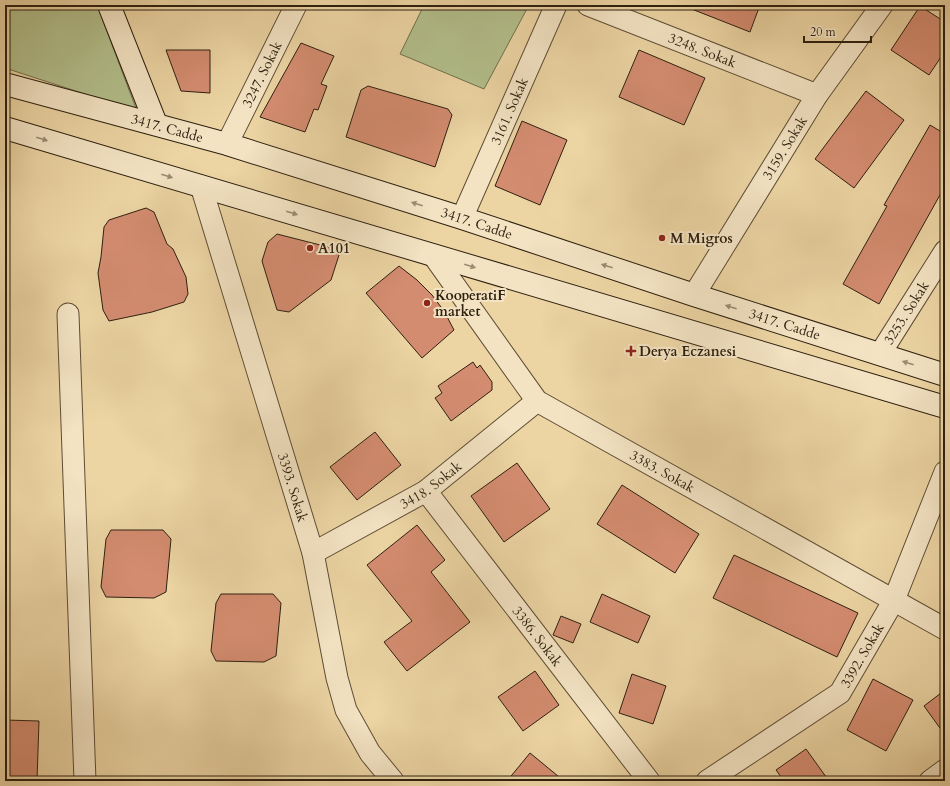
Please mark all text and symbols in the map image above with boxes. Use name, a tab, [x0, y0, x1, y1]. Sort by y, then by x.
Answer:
scale bar	[804, 18, 871, 44]
text: 20 m	[810, 24, 837, 40]
street label: 3248. Sokak	[666, 28, 740, 72]
street label: 3247. Sokak	[237, 37, 286, 110]
street label: 3161. Sokak	[486, 74, 533, 148]
street label: 3417. Cadde	[129, 109, 205, 147]
street label: 3159. Sokak	[758, 112, 812, 183]
one-way arrow	[37, 136, 49, 142]
one-way arrow	[161, 173, 173, 179]
one-way arrow	[411, 201, 423, 207]
street label: 3417. Cadde	[439, 203, 515, 244]
one-way arrow	[286, 210, 298, 216]
place label: M Migros	[670, 229, 733, 248]
marker: M Migros	[657, 233, 667, 243]
place label: A101	[318, 239, 350, 258]
marker: A101	[305, 243, 315, 253]
one-way arrow	[464, 263, 476, 269]
one-way arrow	[601, 263, 613, 269]
street label: 3253. Sokak	[879, 277, 934, 348]
place label: KooperatiF market	[435, 286, 506, 321]
marker: KooperatiF market	[422, 298, 432, 308]
one-way arrow	[724, 304, 736, 310]
street label: 3417. Cadde	[747, 304, 823, 344]
place label: Derya Eczanesi	[639, 342, 737, 361]
marker: Derya Eczanesi	[626, 346, 636, 356]
one-way arrow	[902, 360, 914, 366]
street label: 3383. Sokak	[627, 445, 699, 497]
street label: 3393. Sokak	[273, 450, 313, 525]
street label: 3418. Sokak	[396, 456, 466, 513]
street label: 3386. Sokak	[508, 602, 567, 671]
street label: 3392. Sokak	[836, 619, 888, 691]

